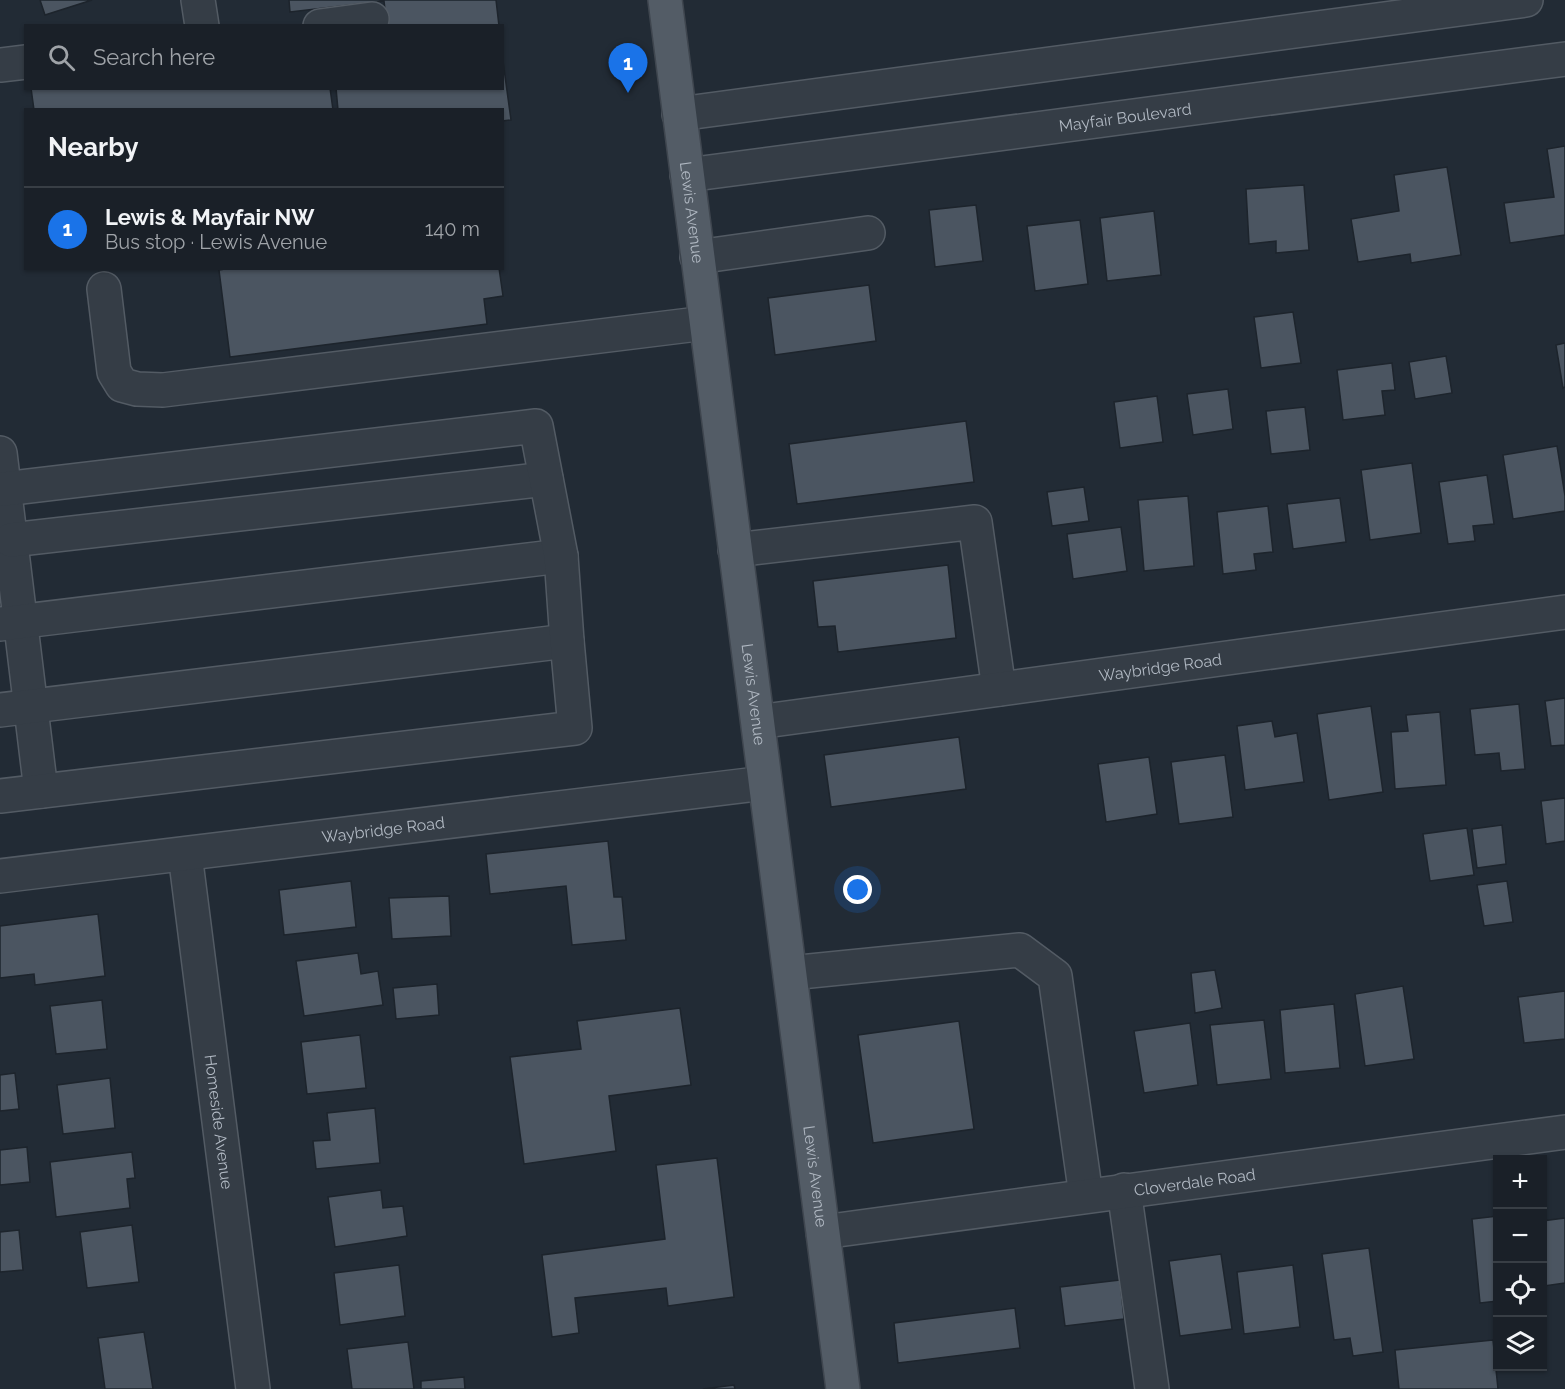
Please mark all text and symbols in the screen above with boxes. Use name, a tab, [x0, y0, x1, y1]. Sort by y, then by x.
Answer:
search box	[24, 24, 504, 90]
icon: search	[45, 41, 78, 74]
text: Search here	[93, 44, 215, 70]
pin: 1	[608, 44, 648, 93]
street label: Mayfair Boulevard	[1058, 99, 1193, 135]
text: Nearby	[48, 132, 138, 162]
street label: Lewis Avenue	[676, 160, 708, 264]
text: Lewis & Mayfair NW	[105, 204, 315, 230]
text: 1	[63, 217, 72, 241]
text: 140 m	[425, 217, 480, 241]
text: Bus stop · Lewis Avenue	[105, 230, 327, 254]
street label: Lewis Avenue	[738, 642, 770, 746]
street label: Waybridge Road	[1098, 649, 1223, 685]
street label: Waybridge Road	[321, 813, 446, 846]
your location	[843, 875, 872, 904]
street label: Homeside Avenue	[201, 1053, 237, 1190]
street label: Lewis Avenue	[800, 1124, 832, 1228]
map controls	[1493, 1155, 1547, 1371]
button: +	[1493, 1155, 1547, 1209]
street label: Cloverdale Road	[1133, 1164, 1257, 1200]
button: −	[1493, 1209, 1547, 1263]
button: locate	[1493, 1263, 1547, 1317]
button: layers	[1493, 1317, 1547, 1371]

